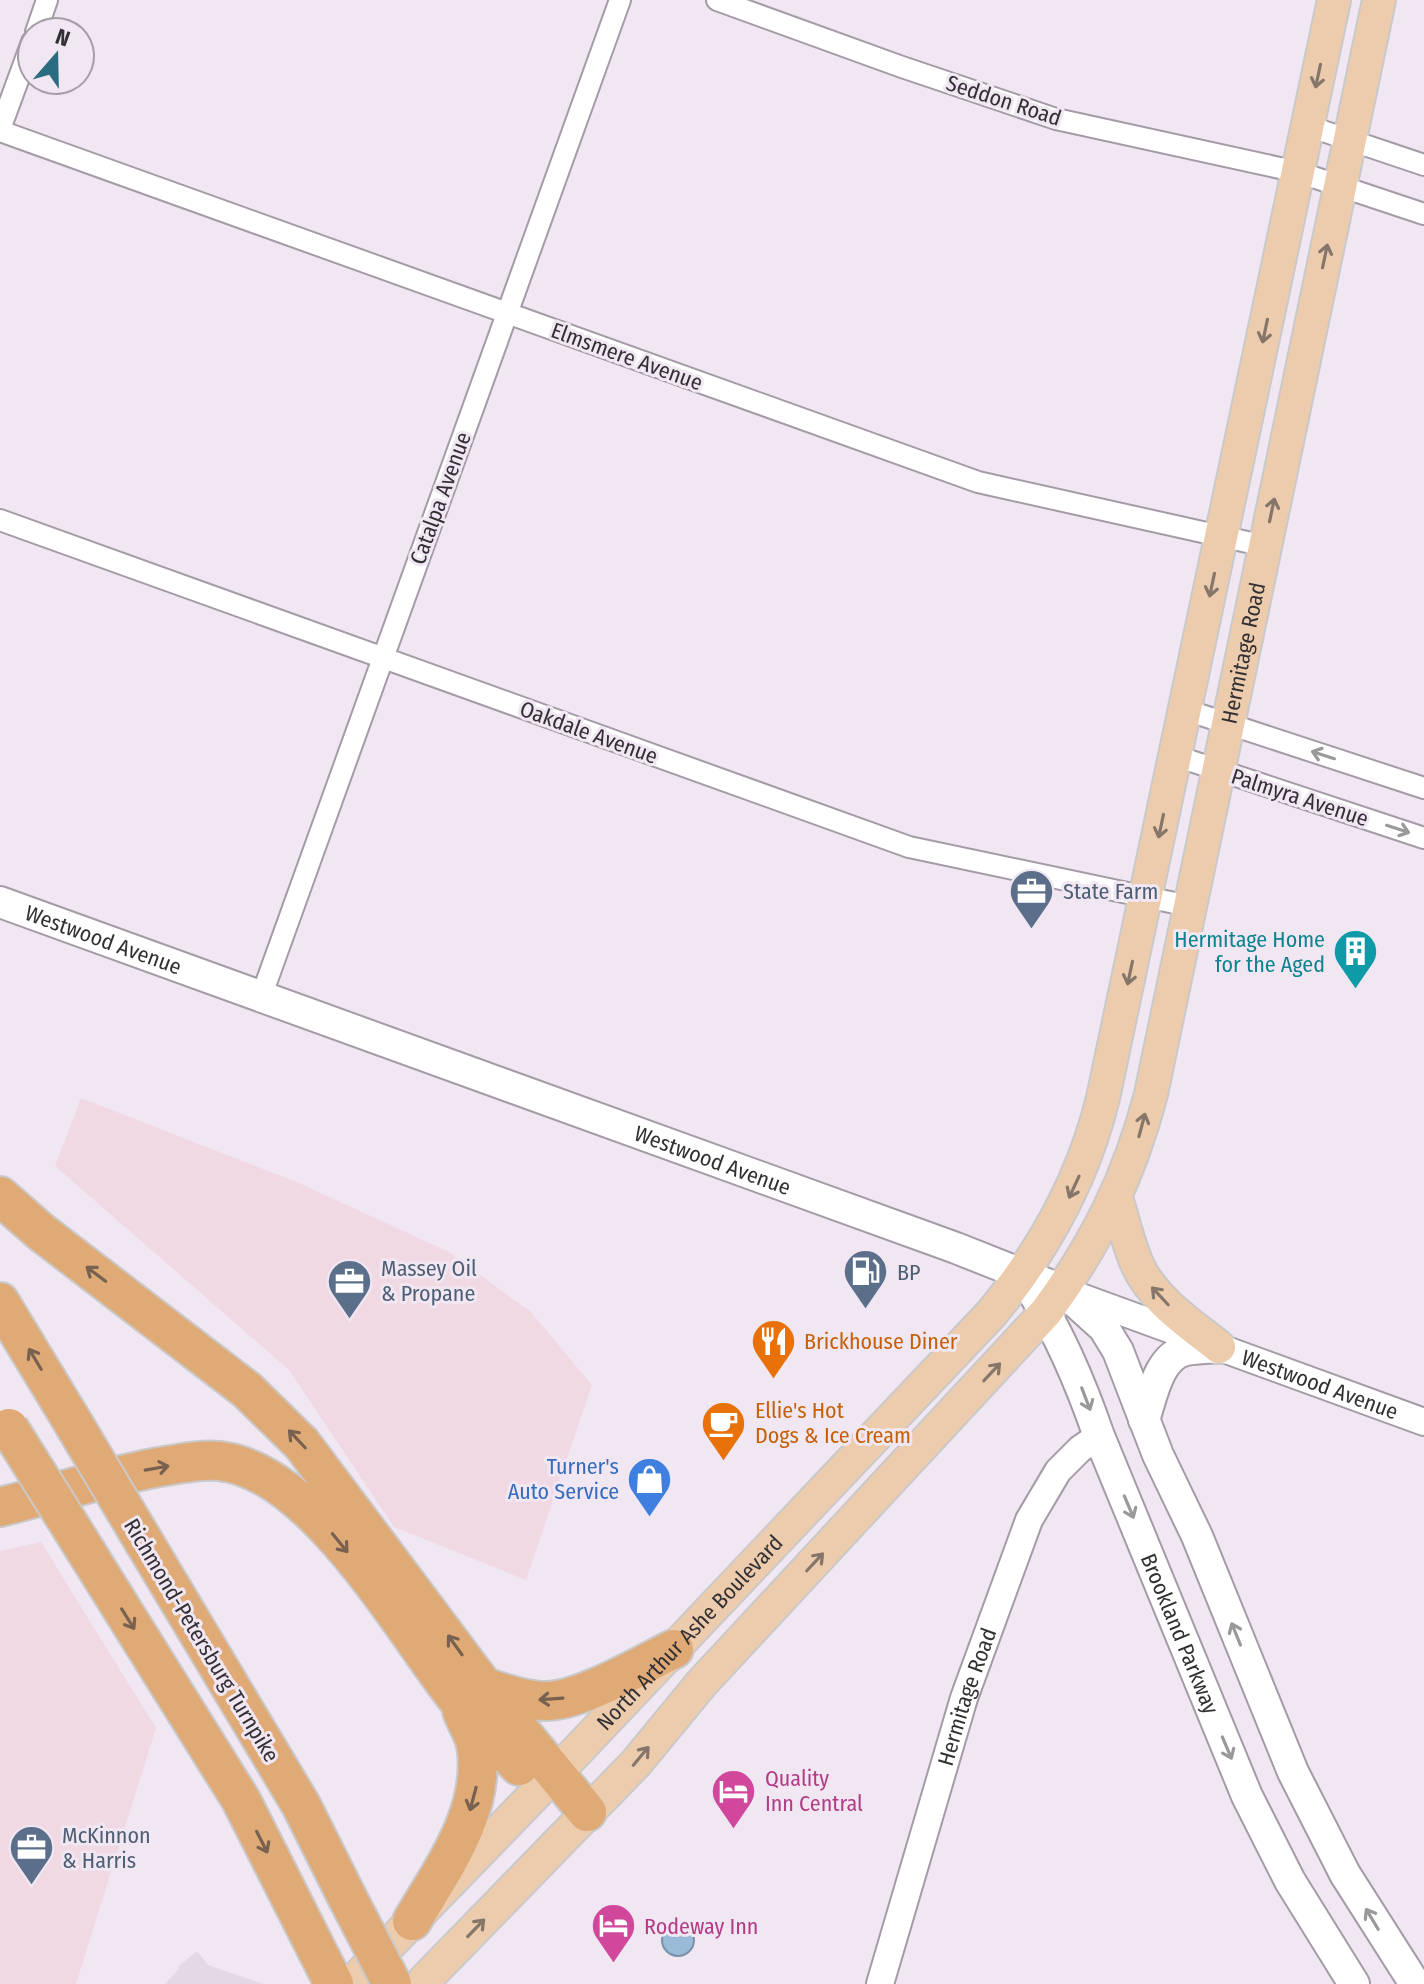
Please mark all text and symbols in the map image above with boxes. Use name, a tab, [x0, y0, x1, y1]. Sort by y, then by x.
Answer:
north arrow	[16, 16, 96, 96]
text: N	[52, 23, 73, 53]
one-way arrow	[1310, 63, 1325, 89]
street label: Seddon Road	[943, 69, 1065, 132]
one-way arrow	[1319, 243, 1334, 269]
street label: Elmsmere Avenue	[547, 317, 706, 396]
one-way arrow	[1257, 318, 1272, 343]
street label: Catalpa Avenue	[404, 428, 477, 568]
one-way arrow	[1265, 498, 1280, 524]
one-way arrow	[1204, 572, 1219, 598]
street label: Hermitage Road	[1216, 580, 1271, 726]
street label: Oakdale Avenue	[516, 695, 661, 770]
one-way arrow	[1311, 746, 1336, 761]
street label: Palmyra Avenue	[1228, 763, 1372, 832]
one-way arrow	[1153, 813, 1168, 839]
one-way arrow	[1385, 822, 1411, 837]
office icon: State Farm	[1008, 867, 1056, 930]
place label: State Farm	[1063, 878, 1158, 905]
street label: Westwood Avenue	[21, 899, 185, 981]
place label: Hermitage Home for the Aged	[1174, 926, 1325, 978]
building icon: Hermitage Home for the Aged	[1332, 928, 1380, 991]
one-way arrow	[1122, 960, 1137, 985]
one-way arrow	[1136, 1113, 1151, 1139]
street label: Westwood Avenue	[631, 1120, 794, 1201]
one-way arrow	[1065, 1175, 1080, 1199]
fuel station icon: BP	[842, 1248, 890, 1311]
place label: Massey Oil & Propane	[381, 1255, 477, 1307]
office icon: Massey Oil & Propane	[326, 1257, 374, 1320]
place label: BP	[897, 1259, 921, 1286]
one-way arrow	[86, 1266, 107, 1283]
one-way arrow	[1150, 1286, 1169, 1306]
restaurant icon: Brickhouse Diner	[749, 1317, 797, 1380]
place label: Brickhouse Diner	[804, 1328, 958, 1355]
street label: Westwood Avenue	[1238, 1344, 1402, 1425]
one-way arrow	[26, 1348, 42, 1371]
one-way arrow	[982, 1362, 1001, 1382]
one-way arrow	[1080, 1386, 1094, 1411]
place label: Ellie's Hot Dogs & Ice Cream	[755, 1397, 911, 1449]
cafe icon: Ellie's Hot Dogs & Ice Cream	[700, 1399, 748, 1462]
one-way arrow	[287, 1429, 306, 1449]
place label: Turner's Auto Service	[508, 1453, 619, 1505]
shop icon: Turner's Auto Service	[626, 1455, 674, 1518]
one-way arrow	[144, 1459, 169, 1474]
one-way arrow	[1123, 1494, 1138, 1519]
street label: Richmond-Petersburg Turnpike	[118, 1514, 285, 1767]
street label: North Arthur Ashe Boulevard	[591, 1530, 788, 1736]
one-way arrow	[331, 1532, 349, 1553]
street label: Brookland Parkway	[1135, 1549, 1225, 1718]
one-way arrow	[805, 1552, 824, 1572]
one-way arrow	[121, 1607, 137, 1630]
one-way arrow	[1228, 1622, 1242, 1647]
street label: Hermitage Road	[932, 1624, 1002, 1769]
one-way arrow	[446, 1635, 463, 1657]
one-way arrow	[538, 1692, 565, 1707]
one-way arrow	[1221, 1735, 1236, 1760]
one-way arrow	[632, 1746, 650, 1766]
place label: Quality Inn Central	[765, 1765, 863, 1817]
hotel icon: Quality Inn Central	[710, 1767, 758, 1830]
one-way arrow	[465, 1785, 480, 1811]
place label: McKinnon & Harris	[62, 1822, 151, 1874]
office icon: McKinnon & Harris	[7, 1824, 55, 1887]
one-way arrow	[255, 1829, 271, 1853]
hotel icon: Rodeway Inn	[589, 1902, 637, 1965]
one-way arrow	[1364, 1908, 1380, 1931]
place label: Rodeway Inn	[644, 1913, 758, 1940]
one-way arrow	[466, 1919, 485, 1938]

